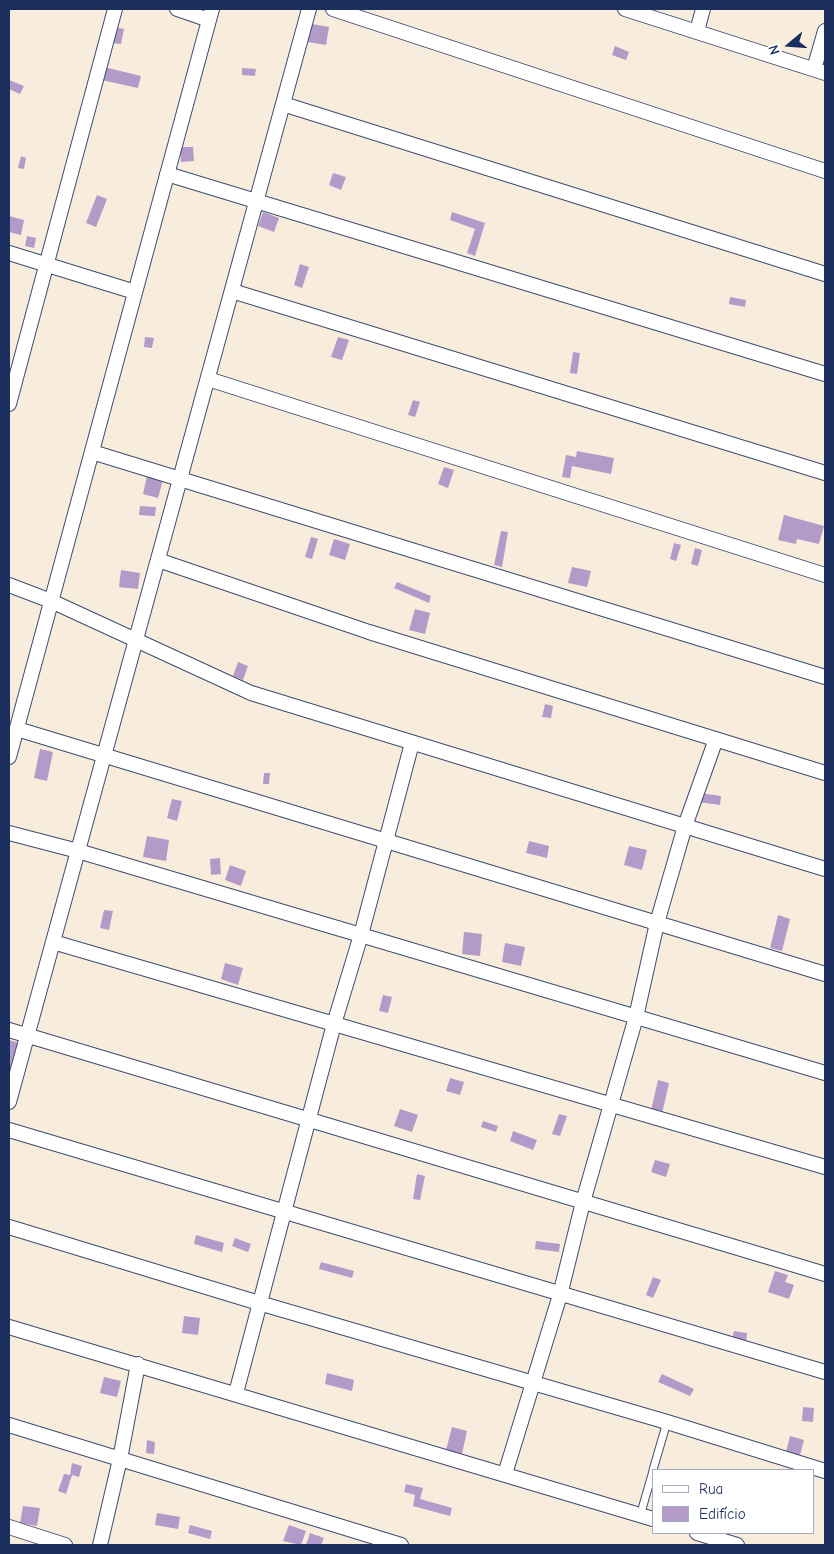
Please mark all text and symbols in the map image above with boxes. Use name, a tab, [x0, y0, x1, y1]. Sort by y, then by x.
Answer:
north arrow	[764, 20, 814, 70]
text: N	[765, 43, 784, 57]
legend	[652, 1469, 814, 1534]
text: Rua	[699, 1480, 723, 1498]
text: Edifício	[699, 1505, 746, 1523]

